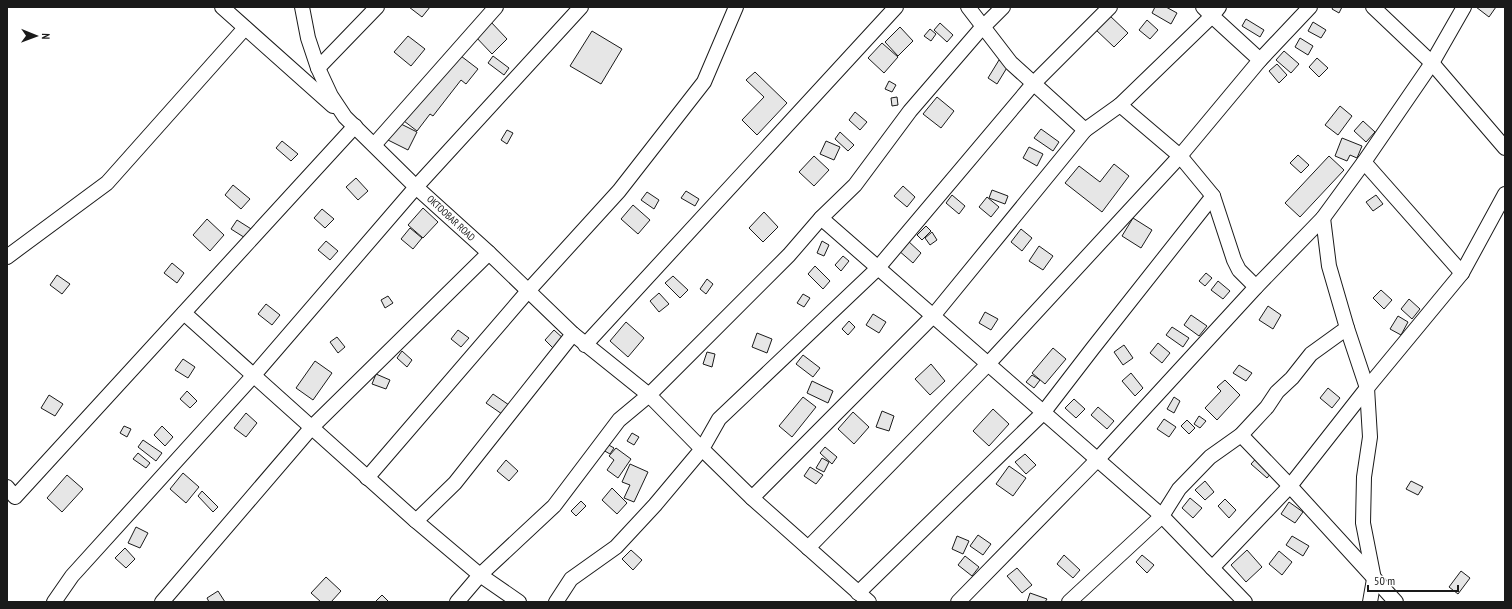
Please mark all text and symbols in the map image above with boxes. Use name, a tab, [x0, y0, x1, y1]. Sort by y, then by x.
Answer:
north arrow	[16, 16, 56, 56]
text: N	[39, 33, 53, 39]
street label: OKTOOBAR ROAD	[424, 192, 478, 244]
scale bar	[1368, 567, 1458, 593]
text: 50 m	[1374, 573, 1395, 588]

